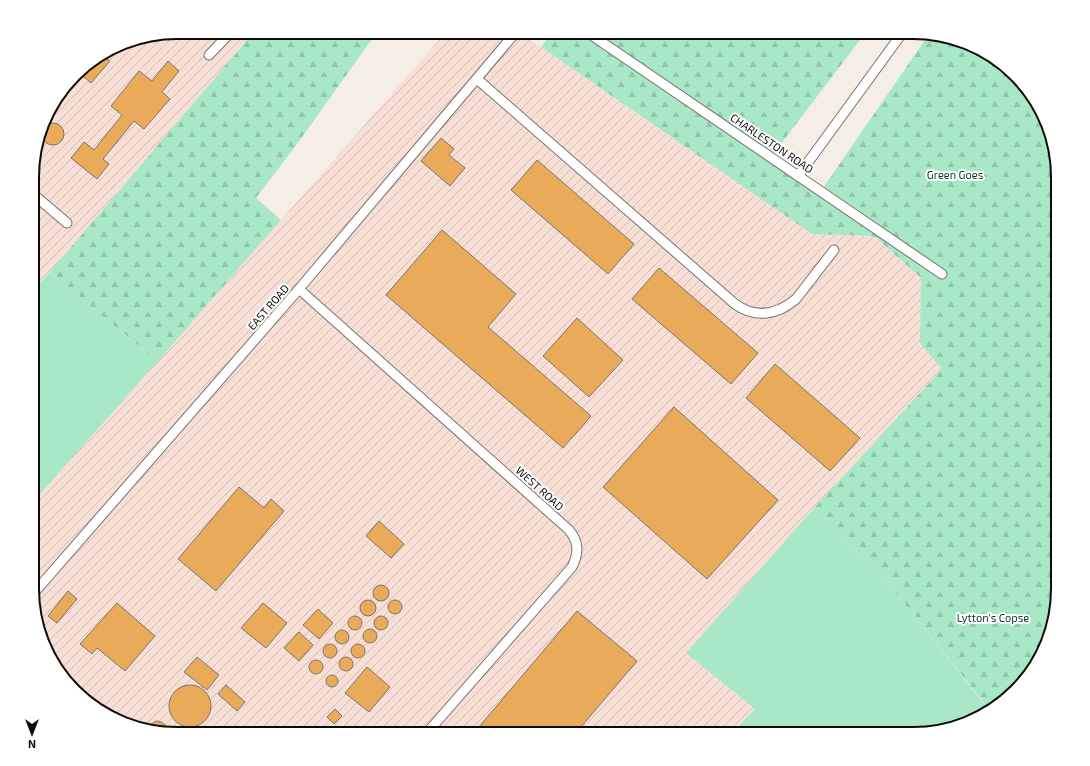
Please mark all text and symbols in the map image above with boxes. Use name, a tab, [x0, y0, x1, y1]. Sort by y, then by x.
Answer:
street label: CHARLESTON ROAD	[728, 110, 816, 176]
park label: Green Goes	[927, 168, 984, 181]
street label: EAST ROAD	[245, 282, 291, 332]
street label: WEST ROAD	[514, 463, 566, 513]
park label: Lytton's Copse	[957, 611, 1029, 624]
north arrow	[12, 714, 52, 754]
text: N	[28, 738, 36, 751]

